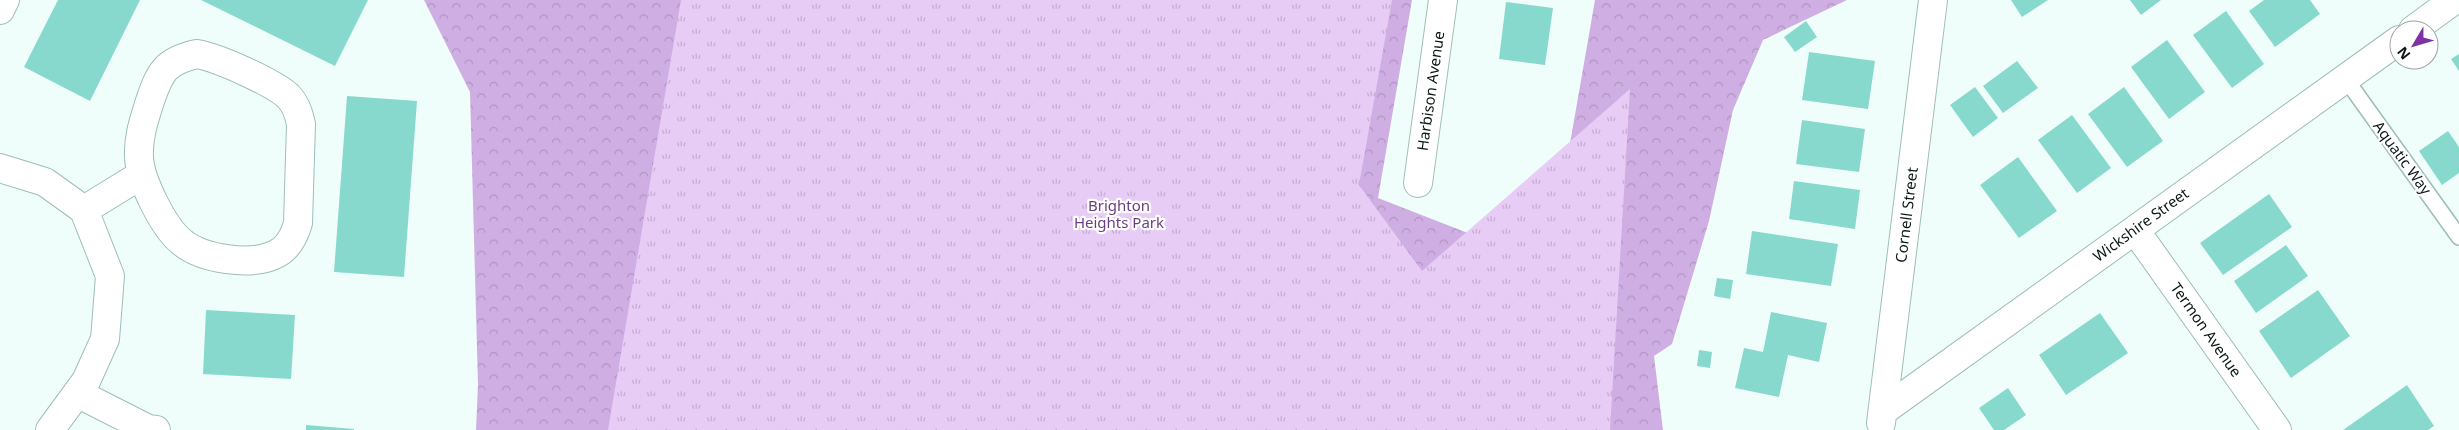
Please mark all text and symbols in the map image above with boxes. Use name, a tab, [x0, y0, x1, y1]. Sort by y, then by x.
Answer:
north arrow	[2389, 20, 2439, 70]
street label: Harbison Avenue	[1412, 30, 1448, 152]
text: N	[2392, 43, 2414, 64]
street label: Aquatic Way	[2369, 117, 2437, 199]
street label: Cornell Street	[1890, 165, 1922, 264]
street label: Wickshire Street	[2089, 182, 2193, 266]
park label: Brighton Heights Park	[1074, 195, 1164, 232]
street label: Termon Avenue	[2167, 278, 2247, 381]

